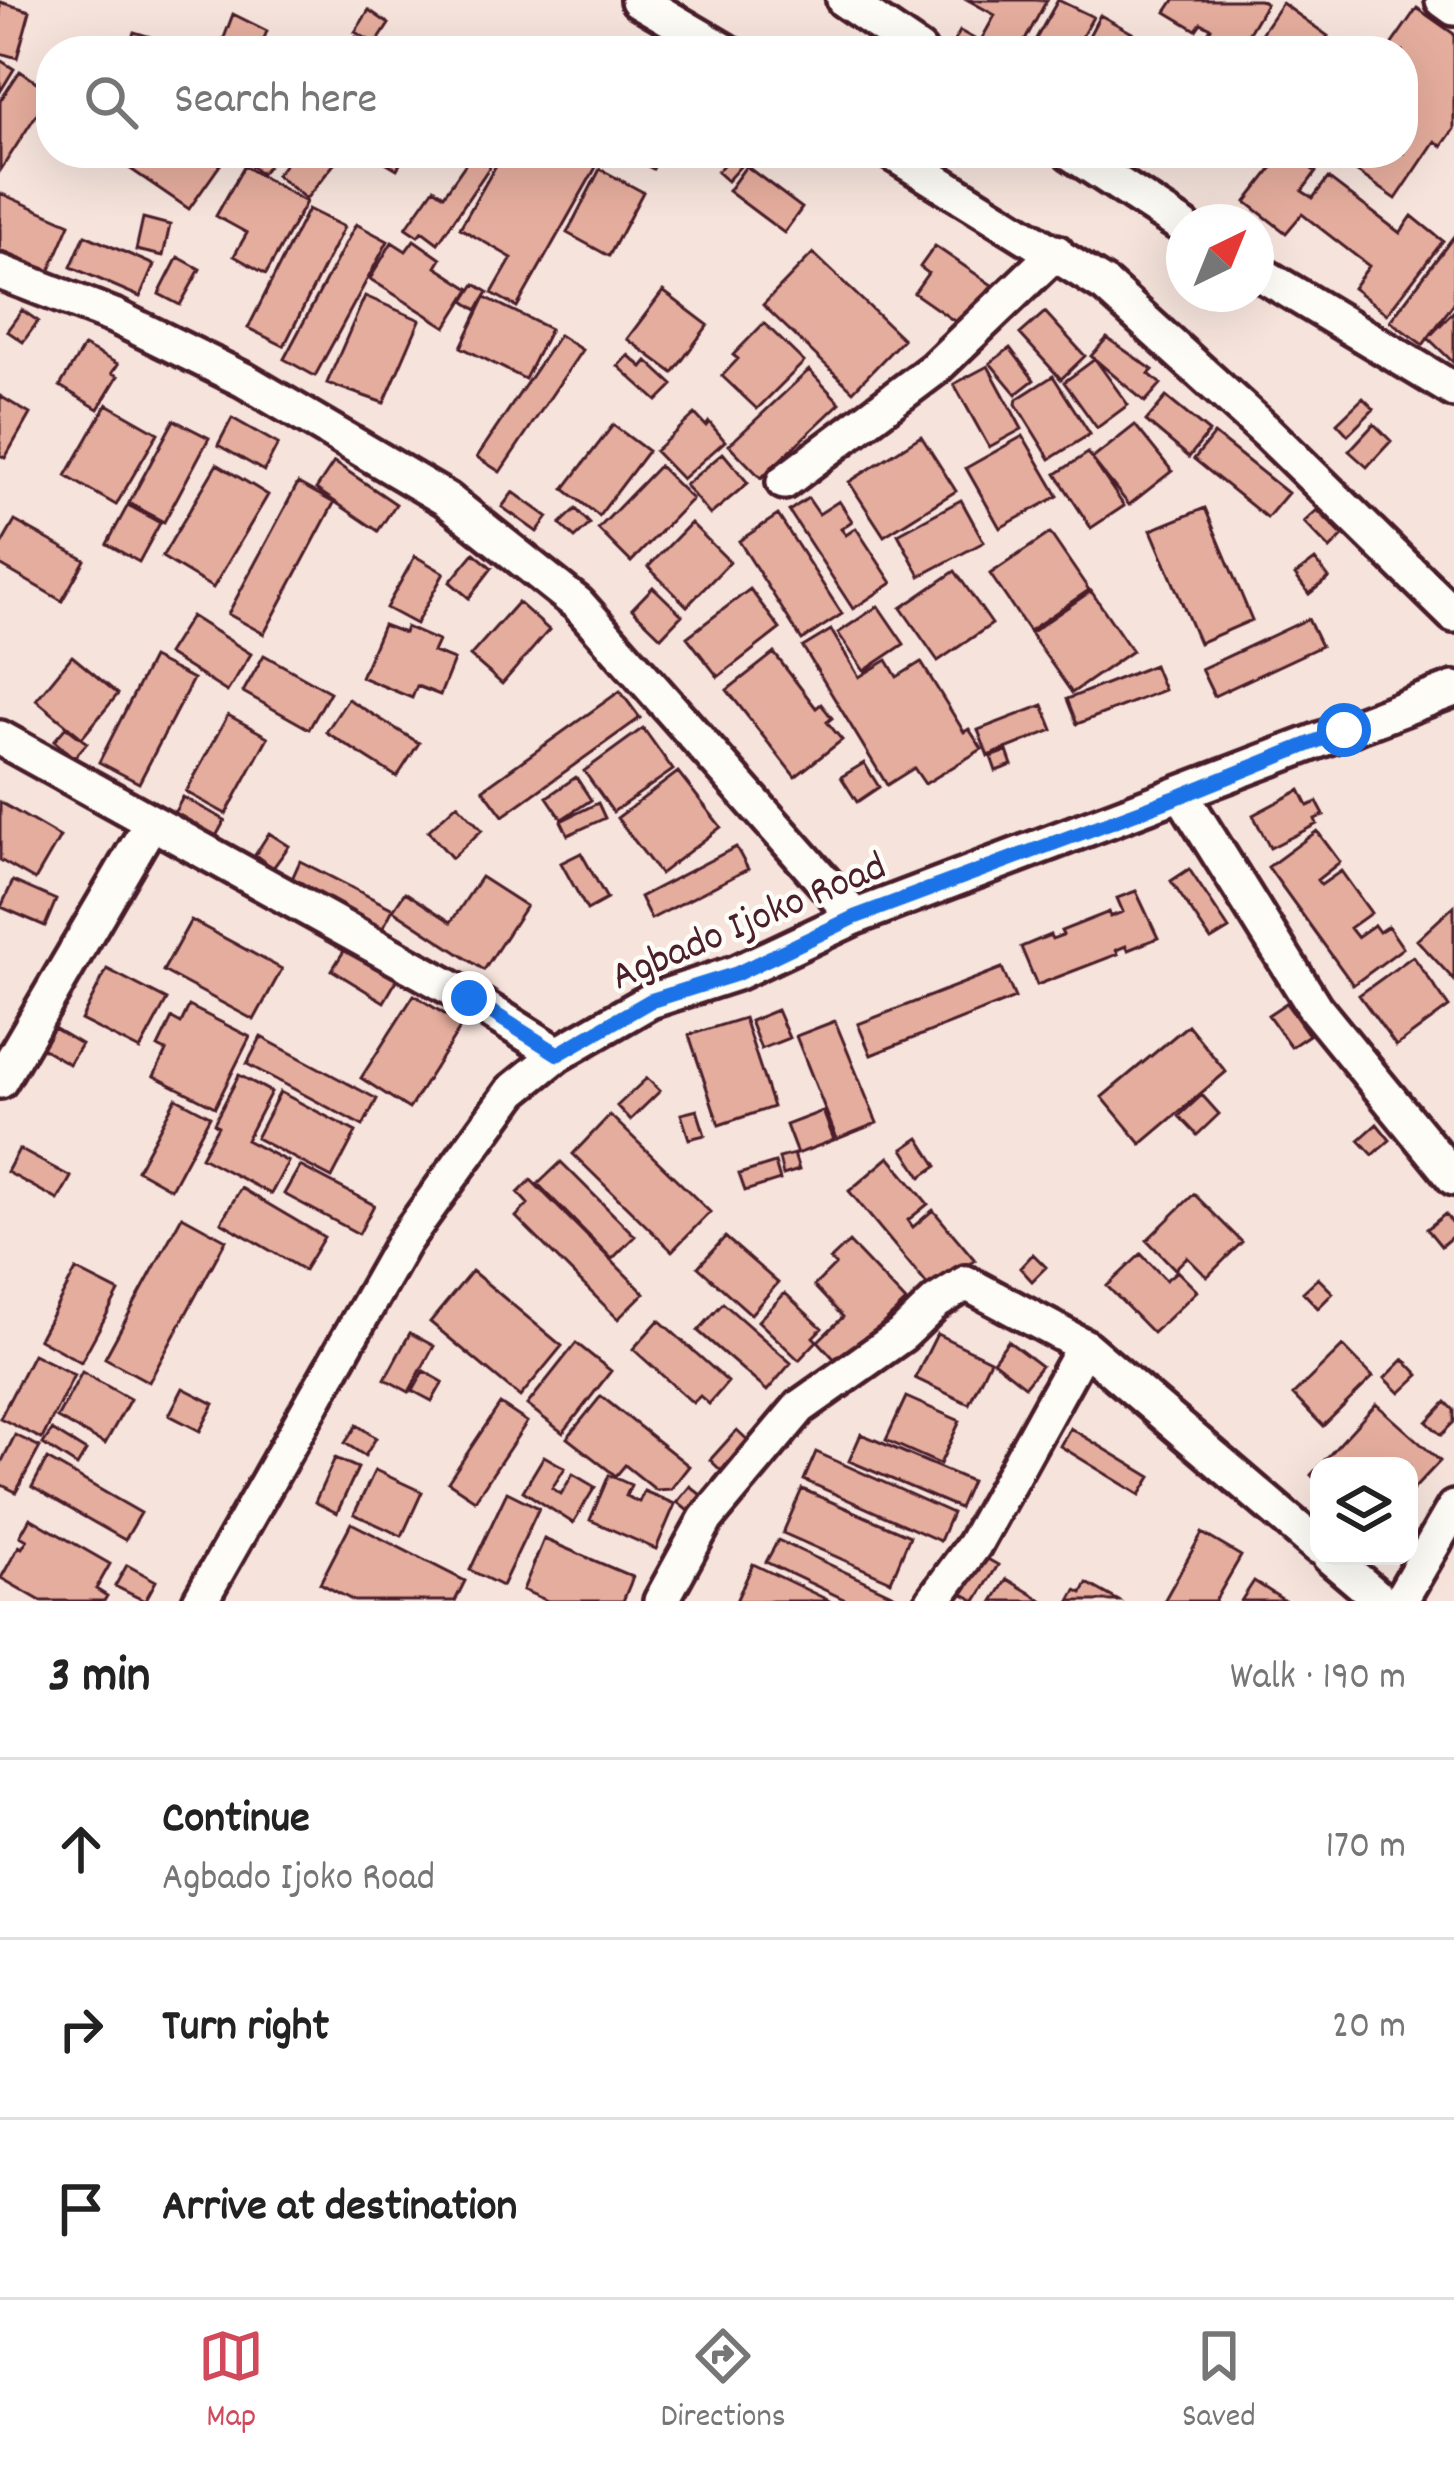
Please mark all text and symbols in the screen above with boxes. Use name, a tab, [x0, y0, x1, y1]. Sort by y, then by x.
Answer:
search box	[36, 36, 1418, 168]
icon: search	[78, 69, 144, 135]
text: Search here	[174, 70, 377, 134]
north arrow	[1166, 204, 1274, 312]
route start	[1317, 703, 1371, 757]
street label: Agbado Ijoko Road	[603, 839, 897, 1009]
route end	[442, 971, 496, 1025]
map controls	[1310, 1457, 1418, 1565]
button: layers	[1310, 1457, 1418, 1565]
text: 3 min	[48, 1643, 150, 1715]
text: Walk · 190 m	[1230, 1652, 1406, 1707]
text: Continue	[162, 1789, 310, 1853]
icon: ahead	[48, 1816, 114, 1882]
text: 170 m	[1326, 1821, 1406, 1876]
text: Agbado Ijoko Road	[162, 1853, 435, 1908]
icon: right	[48, 1996, 114, 2062]
text: Turn right	[162, 1997, 329, 2061]
text: 20 m	[1332, 2001, 1406, 2056]
icon: arrive	[48, 2176, 114, 2242]
text: Arrive at destination	[162, 2177, 517, 2241]
tab: Map	[198, 2323, 264, 2442]
tab: Directions	[661, 2323, 786, 2442]
tab: Saved	[1182, 2323, 1256, 2442]

